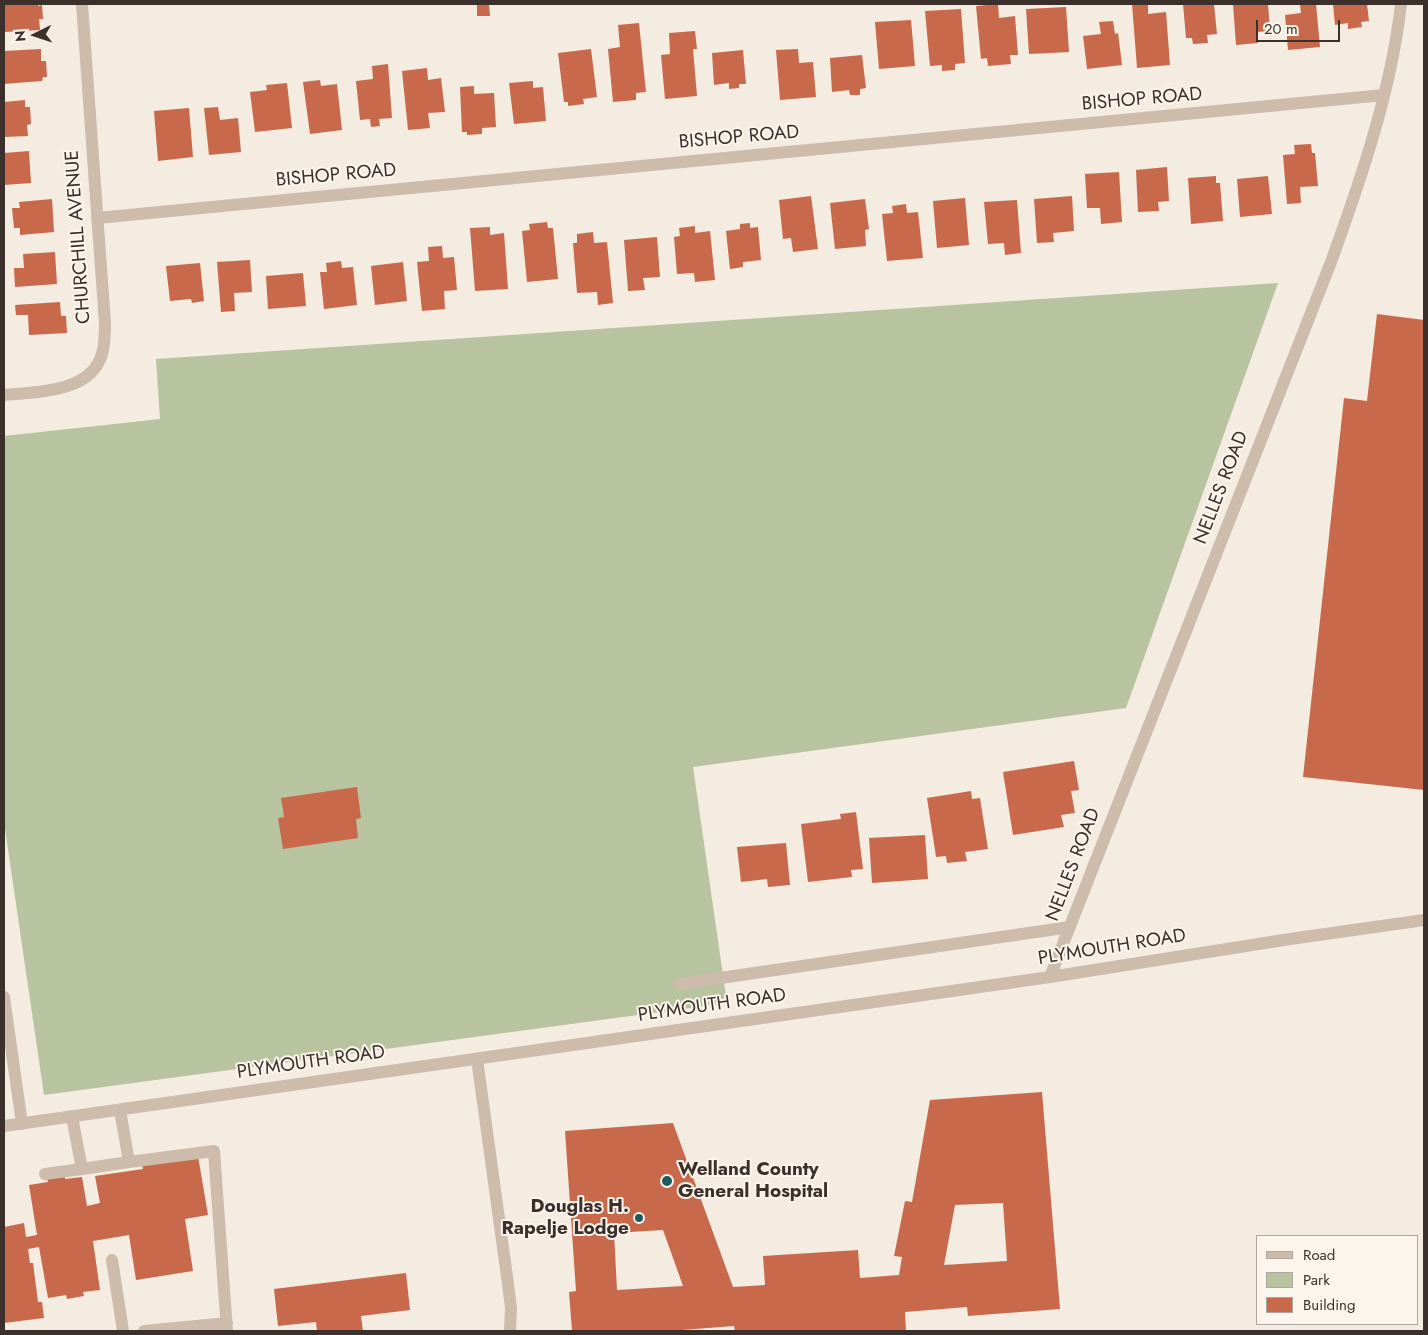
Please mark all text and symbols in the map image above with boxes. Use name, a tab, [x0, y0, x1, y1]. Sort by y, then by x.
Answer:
north arrow	[10, 10, 60, 60]
scale bar	[1258, 10, 1342, 42]
text: 20 m	[1264, 18, 1298, 40]
text: N	[10, 30, 30, 42]
street label: BISHOP ROAD	[1081, 83, 1203, 117]
street label: BISHOP ROAD	[678, 121, 800, 155]
street label: CHURCHILL AVENUE	[62, 149, 96, 325]
street label: BISHOP ROAD	[275, 159, 397, 193]
street label: NELLES ROAD	[1190, 428, 1254, 548]
street label: NELLES ROAD	[1042, 805, 1106, 925]
street label: PLYMOUTH ROAD	[1037, 925, 1187, 971]
street label: PLYMOUTH ROAD	[637, 984, 787, 1028]
street label: PLYMOUTH ROAD	[236, 1041, 386, 1085]
place label: Welland County General Hospital	[678, 1159, 828, 1203]
marker: Welland County General Hospital	[660, 1174, 674, 1188]
place label: Douglas H. Rapelje Lodge	[502, 1196, 629, 1240]
marker: Douglas H. Rapelje Lodge	[633, 1212, 645, 1224]
legend	[1256, 1235, 1418, 1325]
text: Road	[1303, 1244, 1335, 1266]
text: Park	[1303, 1269, 1330, 1291]
text: Building	[1303, 1294, 1355, 1316]

